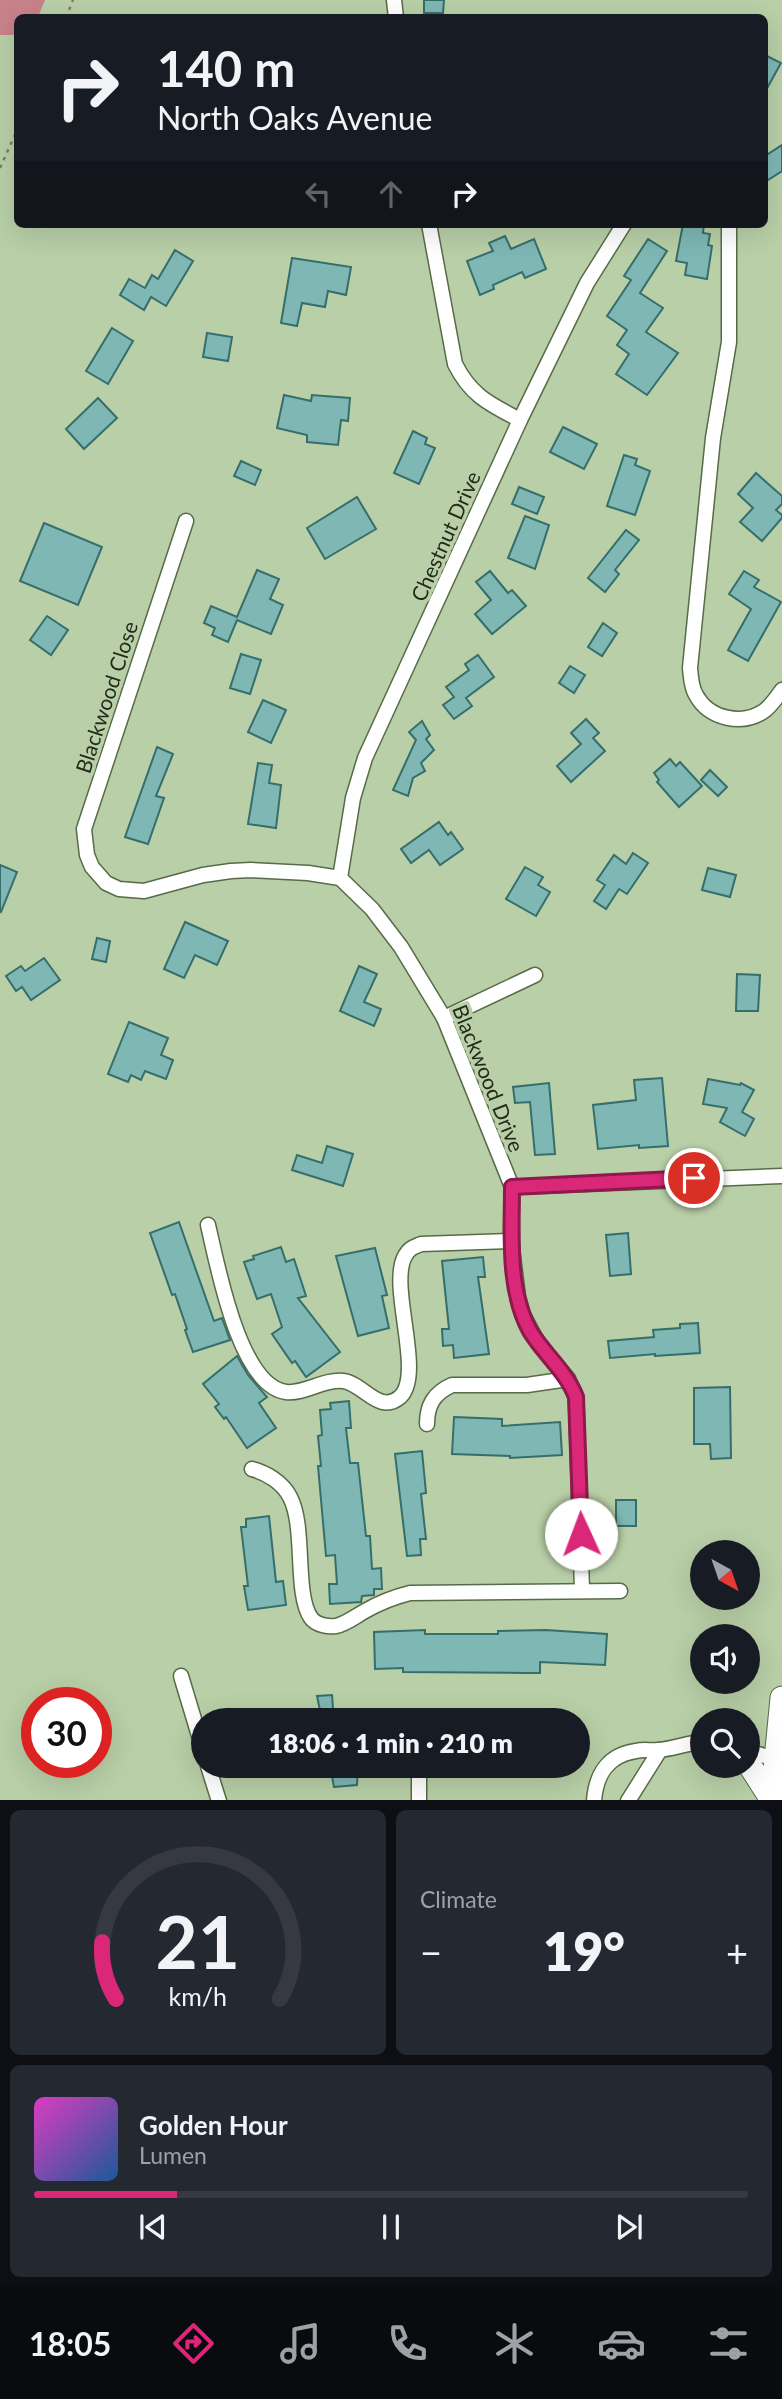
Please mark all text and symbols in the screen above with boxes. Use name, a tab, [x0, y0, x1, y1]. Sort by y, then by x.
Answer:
text: 140 m	[157, 39, 295, 97]
icon: right	[42, 42, 133, 133]
text: North Oaks Avenue	[157, 98, 433, 137]
icon: left	[299, 175, 337, 213]
icon: ahead	[372, 175, 410, 213]
icon: right	[445, 175, 483, 213]
street label: Chestnut Drive	[405, 467, 485, 605]
street label: Blackwood Close	[70, 618, 142, 776]
street label: Blackwood Drive	[448, 1001, 530, 1155]
pin	[664, 1148, 724, 1208]
icon: arrive	[675, 1159, 713, 1197]
position arrow	[544, 1497, 618, 1571]
north arrow	[690, 1540, 760, 1610]
map controls	[690, 1540, 760, 1778]
button: sound	[690, 1624, 760, 1694]
speed limit sign: 30	[21, 1687, 112, 1778]
button: search	[690, 1708, 760, 1778]
text: 18:06 · 1 min · 210 m	[268, 1727, 513, 1759]
text: Climate	[420, 1885, 497, 1913]
text: 21	[156, 1897, 240, 1985]
text: 19°	[543, 1920, 625, 1982]
text: −	[420, 1929, 442, 1975]
text: +	[726, 1929, 748, 1975]
text: km/h	[169, 1980, 227, 2010]
text: Golden Hour	[139, 2109, 288, 2141]
text: Lumen	[139, 2141, 207, 2169]
icon: previous	[134, 2208, 172, 2246]
icon: pause	[372, 2208, 410, 2246]
icon: next	[610, 2208, 648, 2246]
icon: directions	[169, 2319, 218, 2368]
icon: music	[276, 2319, 325, 2368]
icon: phone	[383, 2319, 432, 2368]
icon: climate	[490, 2319, 539, 2368]
icon: car	[597, 2319, 646, 2368]
icon: filters	[704, 2319, 753, 2368]
text: 18:05	[29, 2324, 111, 2363]

